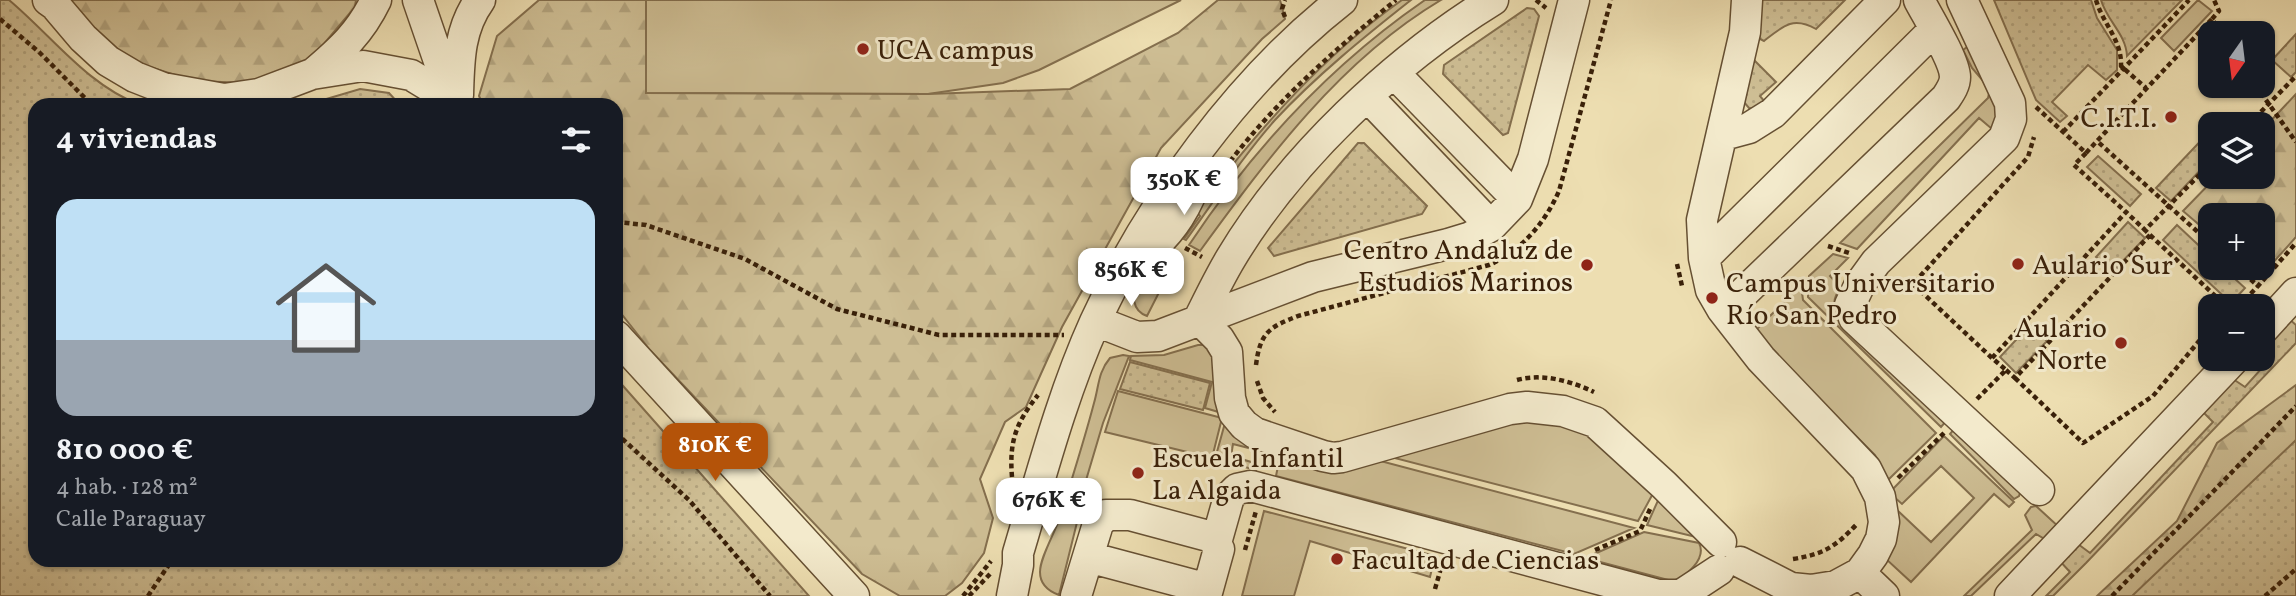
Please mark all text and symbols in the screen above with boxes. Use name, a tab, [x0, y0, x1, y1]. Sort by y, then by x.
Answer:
north arrow	[2198, 21, 2275, 98]
map controls	[2198, 21, 2275, 371]
place label: UCA campus	[877, 32, 1034, 71]
marker: UCA campus	[855, 41, 871, 57]
place label: C.I.T.I.	[2081, 100, 2157, 139]
marker: C.I.T.I.	[2163, 109, 2179, 125]
button: layers	[2198, 112, 2275, 189]
text: 4 viviendas	[56, 119, 217, 161]
icon: filters	[557, 121, 595, 159]
pin: 350K €	[1127, 158, 1241, 217]
text: 350K €	[1147, 164, 1221, 196]
button: +	[2198, 203, 2275, 280]
place label: Centro Andaluz de Estudios Marinos	[1344, 232, 1573, 303]
icon: home	[263, 245, 389, 371]
place label: Aulario Sur	[2032, 247, 2173, 286]
pin: 856K €	[1074, 248, 1188, 308]
text: 856K €	[1094, 255, 1168, 287]
marker: Aulario Sur	[2010, 256, 2026, 272]
marker: Centro Andaluz de Estudios Marinos	[1579, 257, 1595, 273]
place label: Campus Universitario Río San Pedro	[1726, 265, 1995, 336]
marker: Campus Universitario Río San Pedro	[1704, 290, 1720, 306]
button: −	[2198, 294, 2275, 371]
place label: Aulario Norte	[2015, 310, 2107, 381]
marker: Aulario Norte	[2113, 335, 2129, 351]
pin: 810K €	[658, 424, 772, 483]
text: 810 000 €	[56, 430, 193, 472]
text: 810K €	[678, 430, 752, 462]
place label: Escuela Infantil La Algaida	[1152, 440, 1344, 511]
marker: Escuela Infantil La Algaida	[1130, 465, 1146, 481]
text: 4 hab. · 128 m²	[56, 472, 197, 504]
pin: 676K €	[992, 478, 1106, 538]
text: 676K €	[1012, 485, 1086, 517]
text: Calle Paraguay	[56, 504, 206, 536]
place label: Facultad de Ciencias	[1351, 542, 1599, 581]
marker: Facultad de Ciencias	[1329, 551, 1345, 567]

